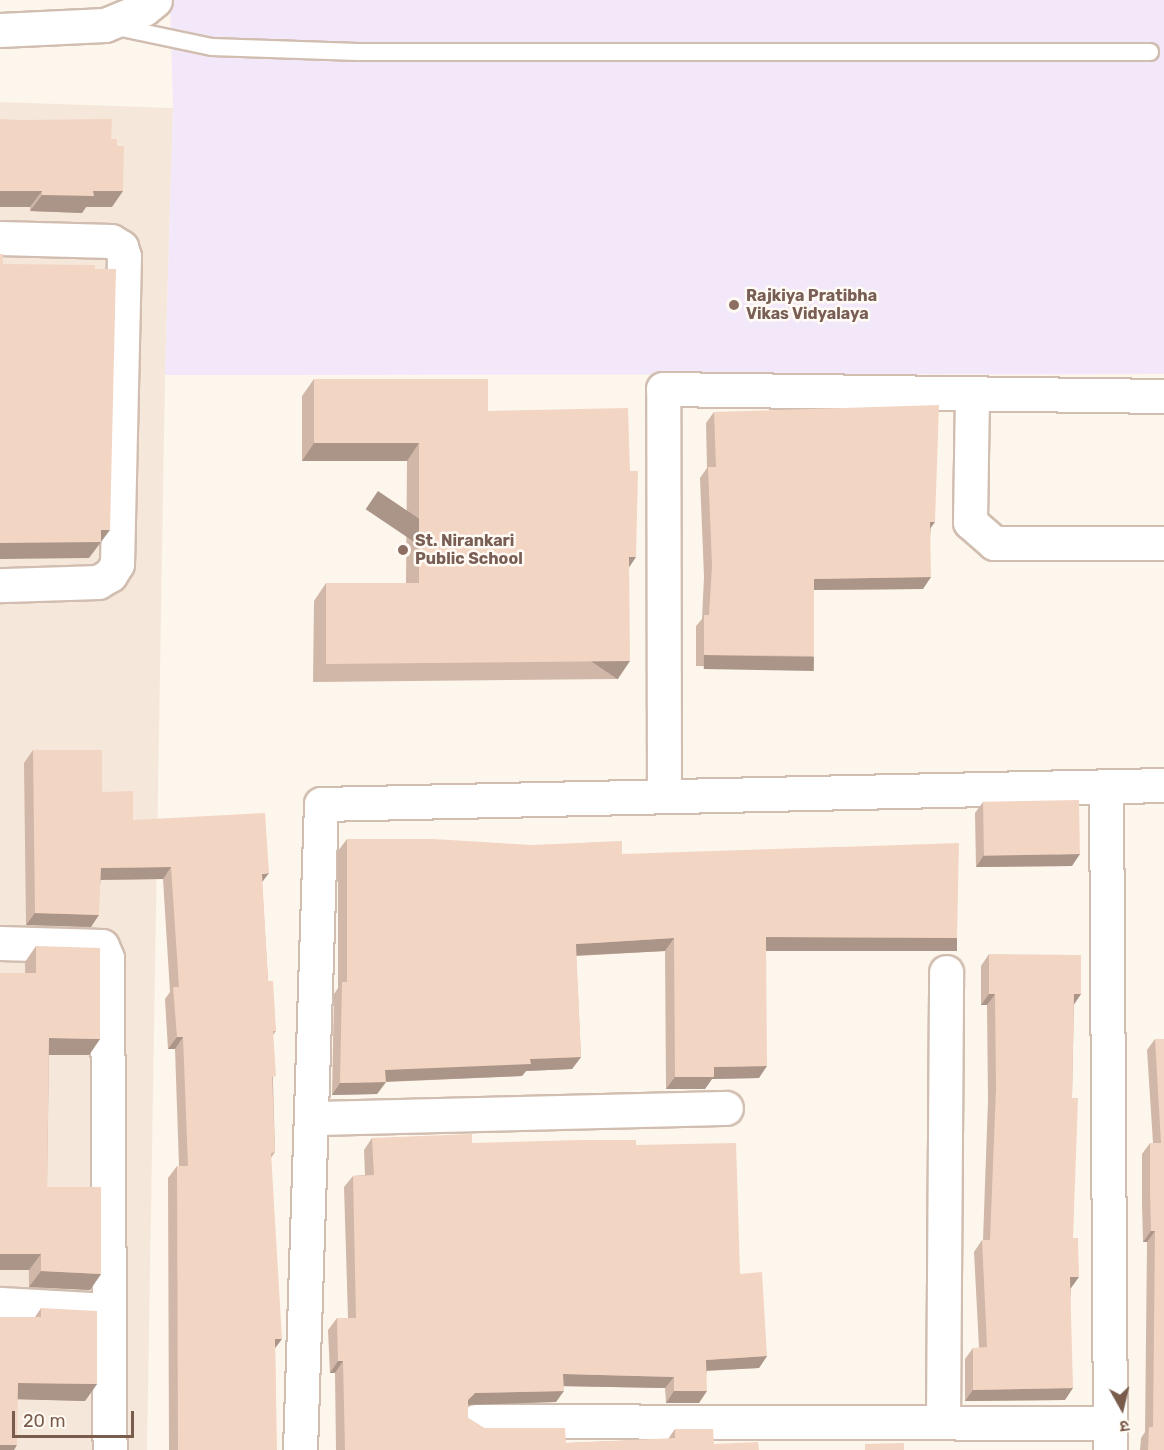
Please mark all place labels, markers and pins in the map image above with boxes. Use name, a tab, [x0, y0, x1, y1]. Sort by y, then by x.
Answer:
place label: Rajkiya Pratibha Vikas Vidyalaya	[746, 286, 877, 324]
marker: Rajkiya Pratibha Vikas Vidyalaya	[727, 298, 741, 312]
place label: St. Nirankari Public School	[415, 531, 523, 569]
marker: St. Nirankari Public School	[396, 543, 410, 557]

